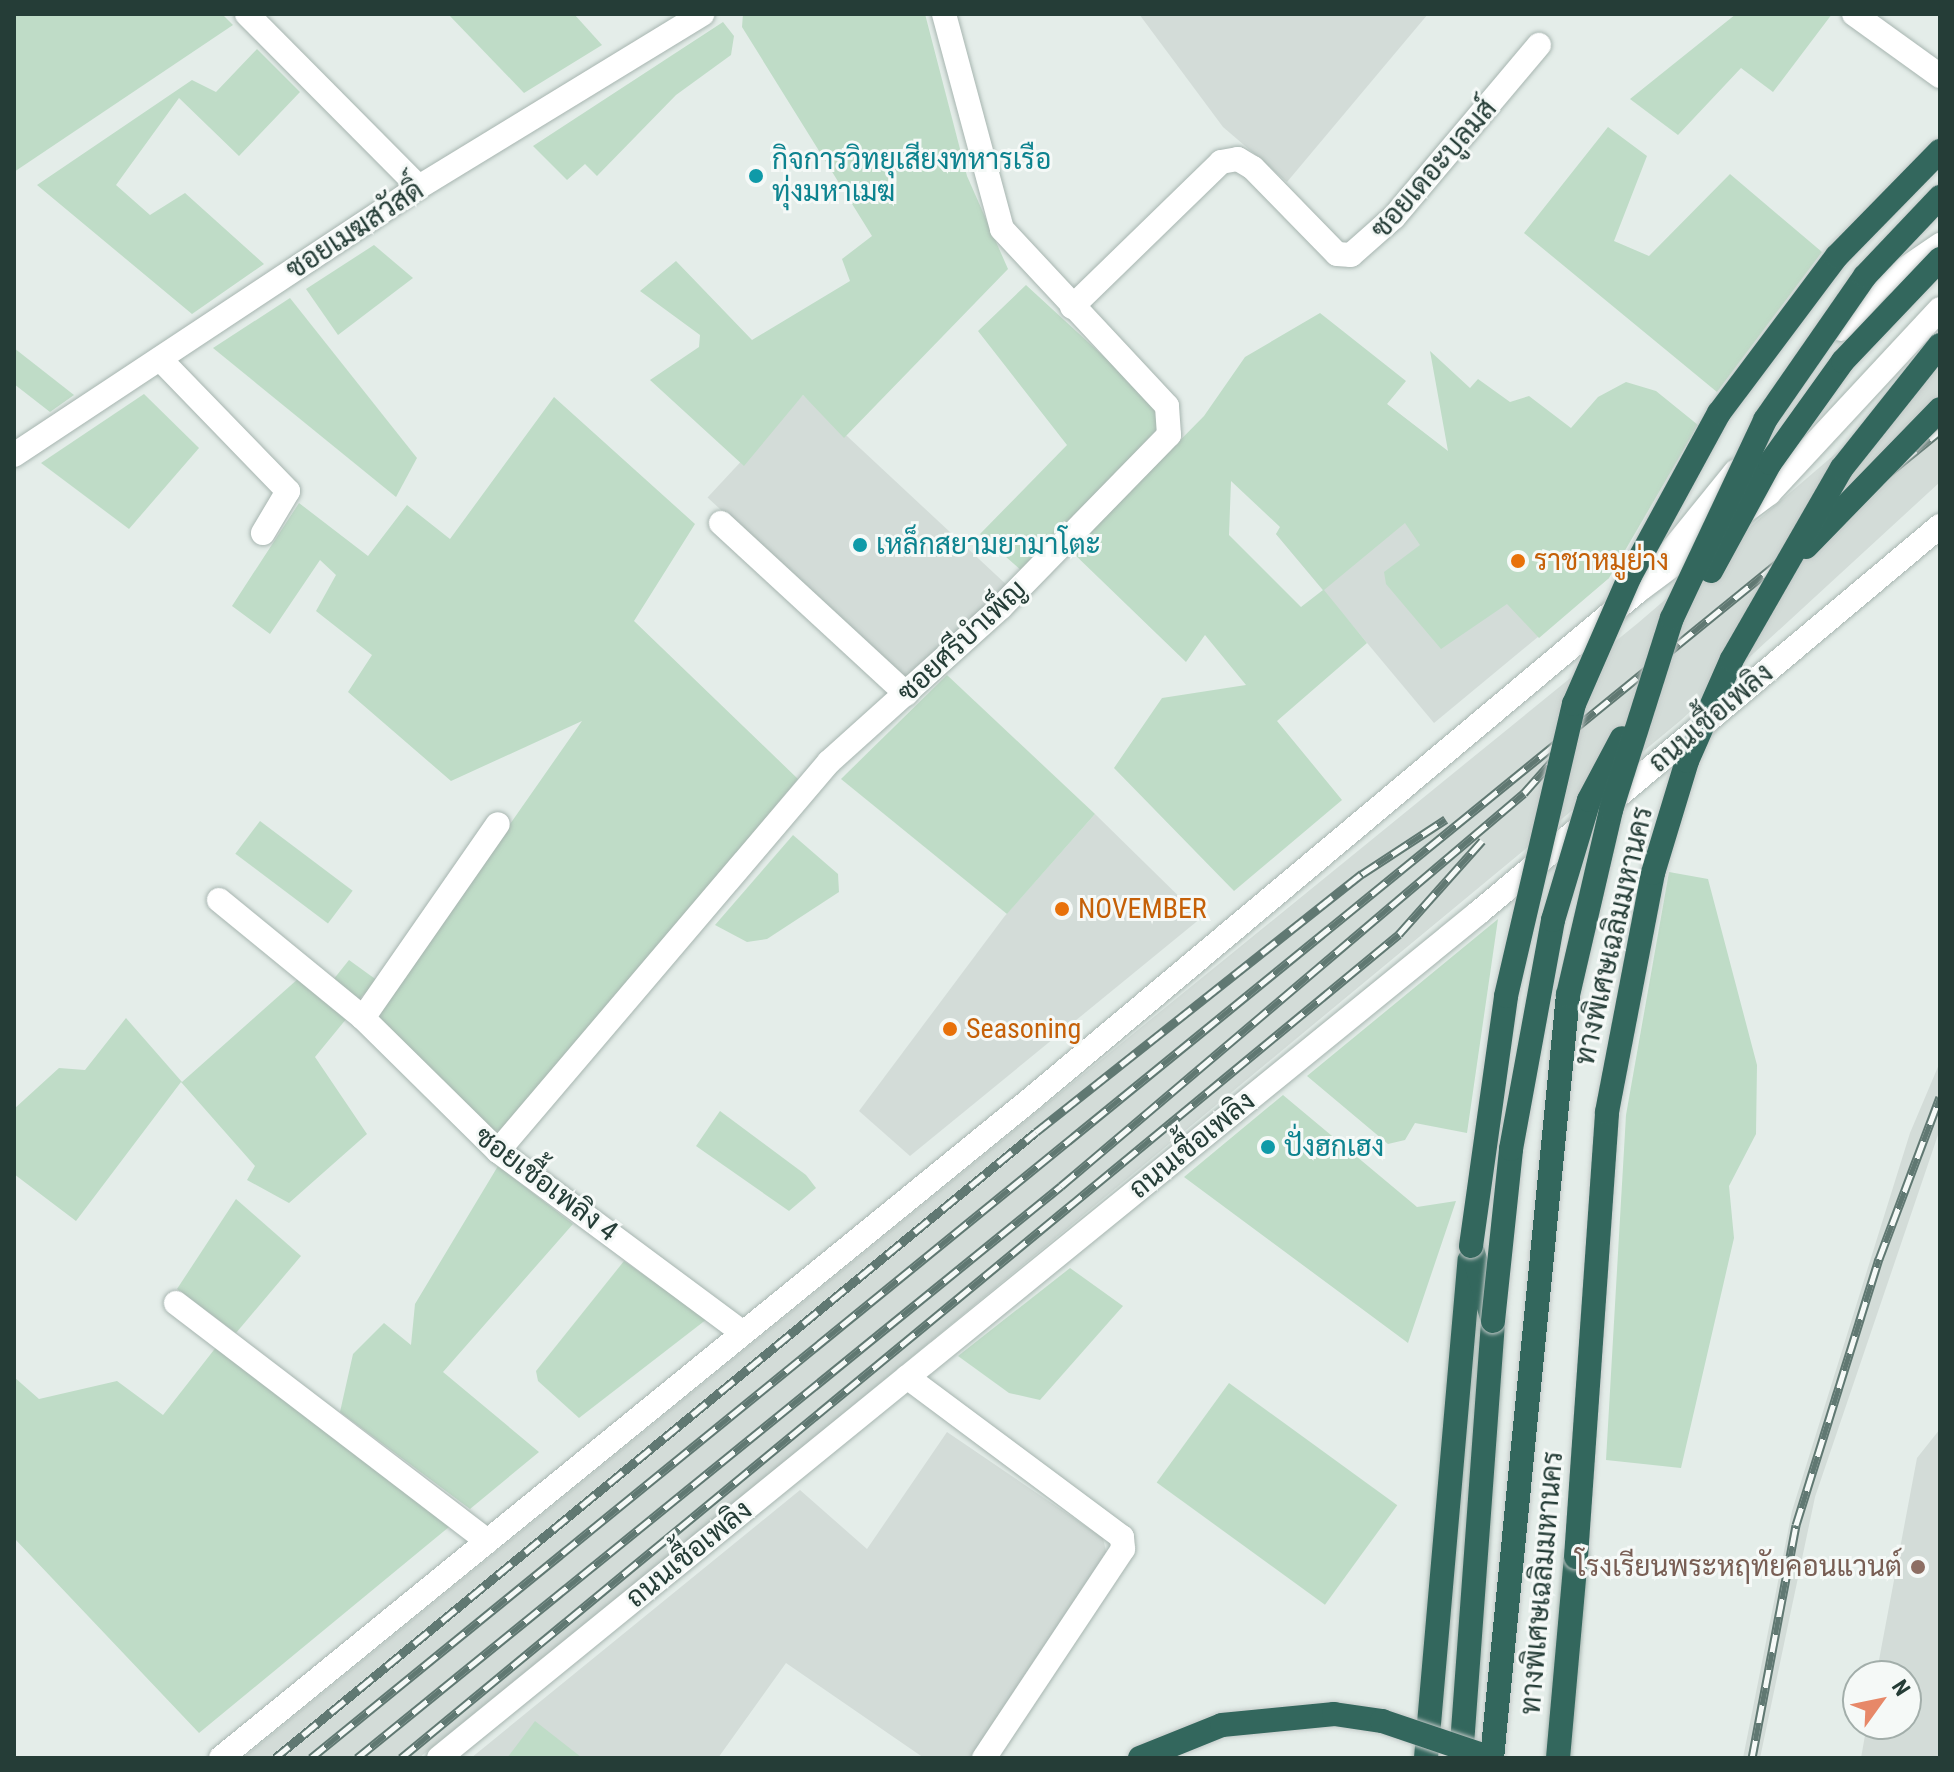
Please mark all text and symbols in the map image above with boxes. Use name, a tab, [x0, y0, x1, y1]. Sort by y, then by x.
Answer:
street label: ซอยเดอะบูลมส์	[1364, 92, 1504, 246]
place label: กิจการวิทยุเสียงทหารเรือ ทุ่งมหาเมฆ	[772, 143, 1051, 209]
marker: กิจการวิทยุเสียงทหารเรือ ทุ่งมหาเมฆ	[747, 167, 765, 185]
street label: ซอยเมฆสวัสดิ์	[280, 173, 430, 287]
place label: เหล็กสยามยามาโตะ	[876, 528, 1101, 562]
marker: เหล็กสยามยามาโตะ	[851, 536, 869, 554]
place label: ราชาหมูย่าง	[1534, 544, 1669, 578]
marker: ราชาหมูย่าง	[1509, 552, 1527, 570]
street label: ซอยศรีบำเพ็ญ	[891, 573, 1033, 709]
street label: ถนนเชื้อเพลิง	[1642, 656, 1780, 780]
street label: ทางพิเศษเฉลิมมหานคร	[1568, 803, 1660, 1069]
place label: NOVEMBER	[1078, 892, 1207, 926]
marker: NOVEMBER	[1053, 900, 1071, 918]
place label: Seasoning	[966, 1012, 1081, 1046]
marker: Seasoning	[941, 1020, 959, 1038]
street label: ถนนเชื้อเพลิง	[1122, 1084, 1262, 1206]
street label: ซอยเชื้อเพลิง 4	[468, 1119, 624, 1249]
place label: ปั่งฮกเฮง	[1284, 1130, 1384, 1164]
marker: ปั่งฮกเฮง	[1259, 1138, 1277, 1156]
street label: ทางพิเศษเฉลิมมหานคร	[1514, 1450, 1570, 1716]
street label: ถนนเชื้อเพลิง	[619, 1493, 759, 1615]
place label: โรงเรียนพระหฤทัยคอนแวนต์	[1575, 1550, 1902, 1584]
marker: โรงเรียนพระหฤทัยคอนแวนต์	[1909, 1558, 1927, 1576]
north arrow	[1842, 1660, 1922, 1740]
text: N	[1887, 1675, 1915, 1700]

